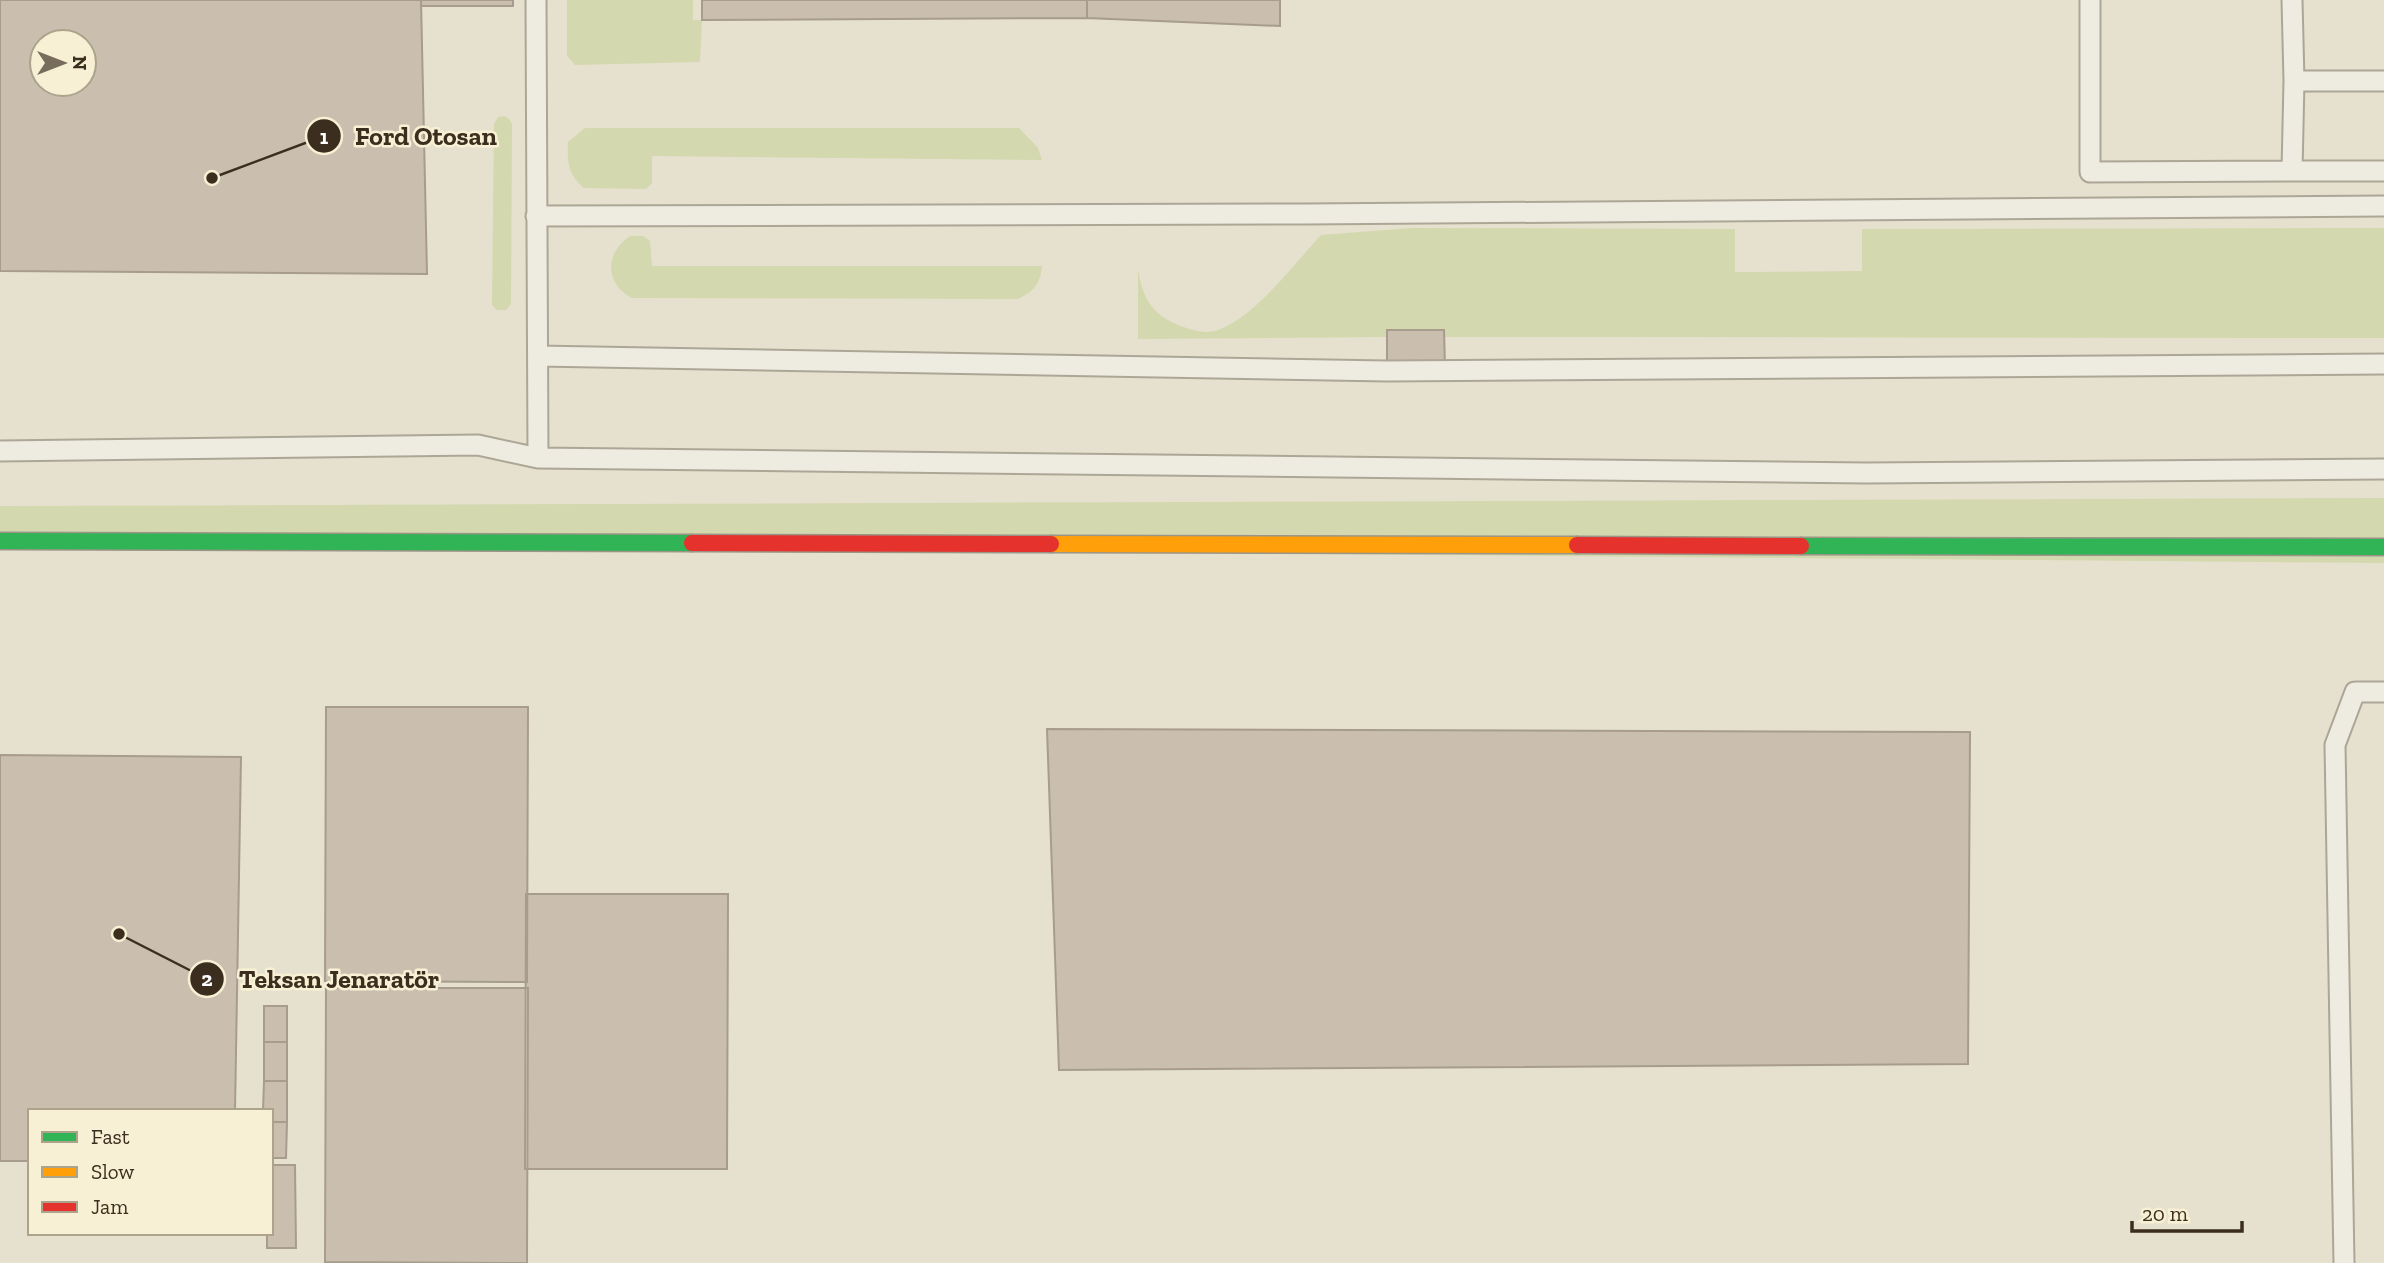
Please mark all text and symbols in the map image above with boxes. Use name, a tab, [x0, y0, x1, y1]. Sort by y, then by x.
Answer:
north arrow	[28, 28, 98, 98]
text: N	[68, 56, 91, 70]
callout: Ford Otosan	[306, 113, 511, 160]
text: Ford Otosan	[355, 120, 498, 152]
text: 1	[320, 124, 329, 149]
callout: Teksan Jenaratör	[189, 955, 454, 1002]
text: Teksan Jenaratör	[239, 963, 439, 995]
text: 2	[201, 966, 213, 991]
legend	[28, 1109, 273, 1235]
text: Fast	[91, 1124, 130, 1149]
text: Slow	[91, 1159, 134, 1184]
scale bar	[2132, 1190, 2242, 1234]
text: Jam	[91, 1194, 128, 1219]
text: 20 m	[2142, 1201, 2188, 1226]

